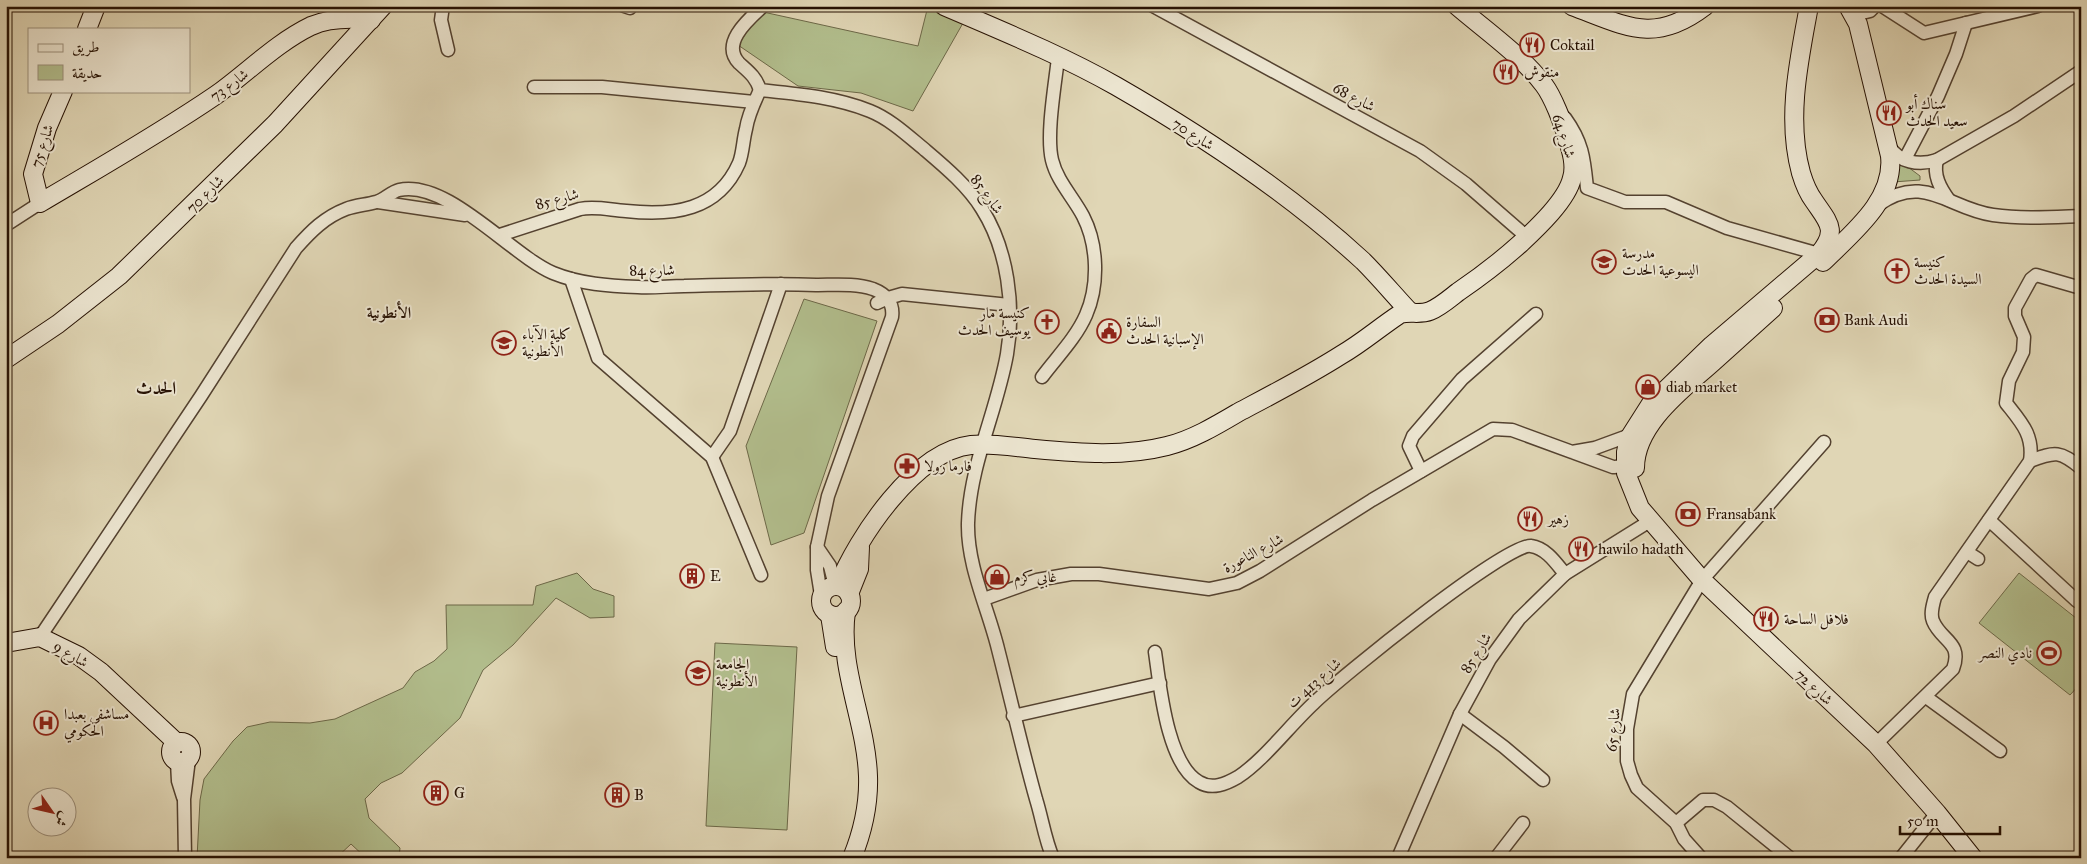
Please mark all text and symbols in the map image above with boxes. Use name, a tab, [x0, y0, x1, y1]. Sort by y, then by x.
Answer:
legend	[28, 28, 190, 92]
restaurant icon: Coktail	[1519, 32, 1545, 58]
place label: Coktail	[1550, 36, 1596, 54]
text: طريق	[72, 38, 99, 57]
restaurant icon: منقوش	[1493, 59, 1519, 85]
place label: منقوش	[1524, 63, 1559, 81]
text: حديقة	[72, 64, 102, 82]
street label: شارع 73	[206, 65, 254, 108]
street label: شارع 68	[1328, 79, 1378, 119]
place label: سناك أبو سعيد الحدث	[1904, 93, 1968, 130]
restaurant icon: سناك أبو سعيد الحدث	[1876, 100, 1902, 126]
street label: شارع 64	[1545, 112, 1580, 162]
street label: شارع 70	[1167, 114, 1217, 157]
street label: شارع 75	[27, 122, 61, 171]
street label: شارع 70	[182, 171, 230, 219]
street label: شارع 85	[963, 171, 1007, 220]
street label: شارع 85	[533, 185, 582, 217]
place label: مدرسة اليسوعية الحدت	[1622, 244, 1699, 279]
school or university icon: مدرسة اليسوعية الحدت	[1591, 249, 1617, 275]
place label: كنيسة السيدة الحدث	[1914, 253, 1982, 288]
church icon: كنيسة السيدة الحدث	[1884, 258, 1910, 284]
street label: شارع 84	[629, 261, 675, 283]
district label: الأنطونية	[367, 301, 411, 323]
place label: كنيسة مار يوسيف الحدث	[958, 304, 1031, 339]
bank icon: Bank Audi	[1814, 307, 1840, 333]
church icon: كنيسة مار يوسيف الحدث	[1034, 309, 1060, 335]
place label: Bank Audi	[1844, 311, 1908, 329]
place label: السفارة الإسبانية الحدث	[1126, 313, 1204, 350]
public building icon: السفارة الإسبانية الحدث	[1096, 318, 1122, 344]
place label: كلية الآباء الأنطونية	[522, 324, 571, 360]
school or university icon: كلية الآباء الأنطونية	[491, 330, 517, 356]
shop icon: diab market	[1635, 374, 1661, 400]
district label: الحدث	[136, 377, 176, 399]
place label: diab market	[1666, 378, 1738, 396]
pharmacy icon: فارما رولا	[894, 453, 920, 479]
place label: فارما رولا	[924, 457, 972, 475]
bank icon: Fransabank	[1675, 501, 1701, 527]
place label: Fransabank	[1706, 505, 1776, 523]
restaurant icon: زهير	[1517, 506, 1543, 532]
place label: زهير	[1546, 510, 1569, 528]
street label: شارع الناعورة	[1220, 530, 1288, 580]
restaurant icon: hawilo hadath	[1568, 536, 1594, 562]
place label: hawilo hadath	[1598, 540, 1684, 558]
building icon: E	[679, 563, 705, 589]
shop icon: غابي كرم	[984, 564, 1010, 590]
place label: E	[710, 567, 721, 585]
place label: غابي كرم	[1014, 568, 1057, 590]
restaurant icon: فلافل الساحة	[1753, 606, 1779, 632]
place label: فلافل الساحة	[1784, 610, 1849, 630]
street label: شارع 85	[1457, 629, 1499, 679]
street label: شارع 9	[48, 637, 92, 675]
sports icon: نادي النصر	[2036, 640, 2062, 666]
place label: نادي النصر	[1977, 644, 2032, 665]
street label: شارع 413 ت	[1283, 654, 1347, 715]
place label: الجامعة الأنطونية	[716, 655, 758, 690]
school or university icon: الجامعة الأنطونية	[685, 660, 711, 686]
street label: شارع 72	[1789, 665, 1836, 712]
place label: مساشفى بعبدا الحكومي	[64, 705, 129, 743]
street label: شارع 65	[1602, 707, 1628, 753]
hospital icon: مساشفى بعبدا الحكومي	[33, 710, 59, 736]
building icon: G	[423, 780, 449, 806]
building icon: B	[604, 782, 630, 808]
place label: G	[454, 784, 465, 802]
north arrow	[28, 786, 78, 836]
place label: B	[634, 786, 644, 804]
scale bar	[1900, 804, 2000, 836]
text: ش	[51, 808, 73, 830]
text: 50 m	[1907, 812, 1939, 830]

